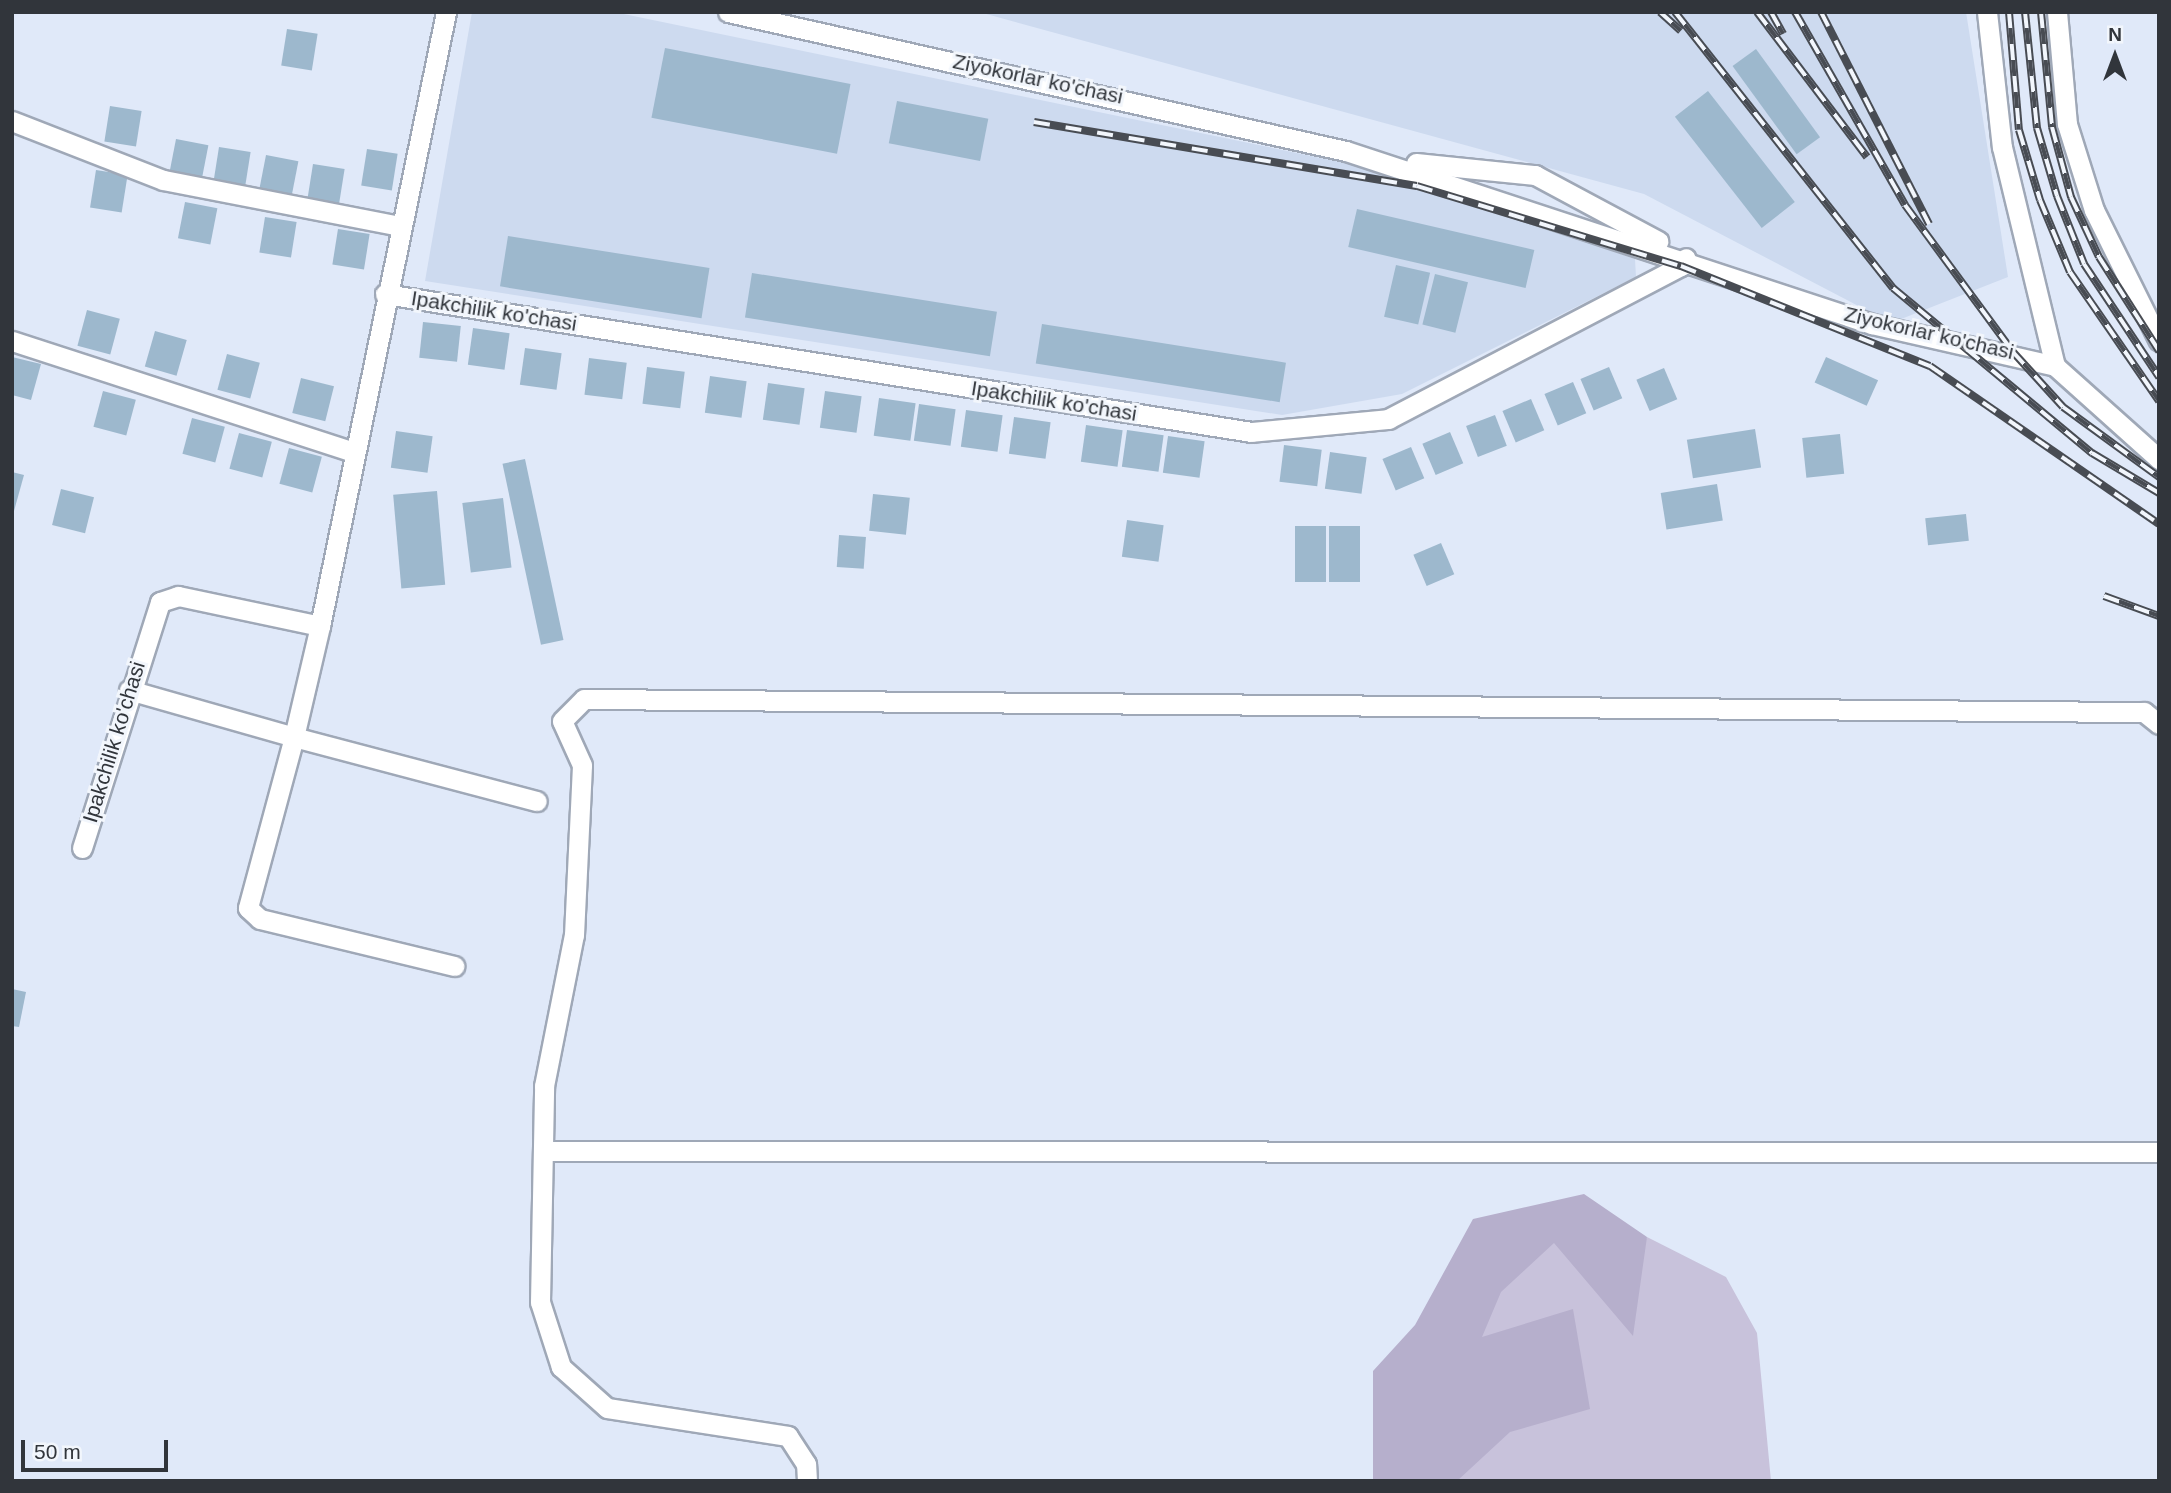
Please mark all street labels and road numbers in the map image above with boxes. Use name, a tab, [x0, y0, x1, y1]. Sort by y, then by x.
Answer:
street label: Ziyokorlar ko'chasi	[951, 49, 1125, 109]
street label: Ipakchilik ko'chasi	[409, 285, 579, 337]
street label: Ziyokorlar ko'chasi	[1842, 301, 2016, 365]
street label: Ipakchilik ko'chasi	[969, 375, 1139, 427]
street label: Ipakchilik ko'chasi	[77, 658, 151, 826]

